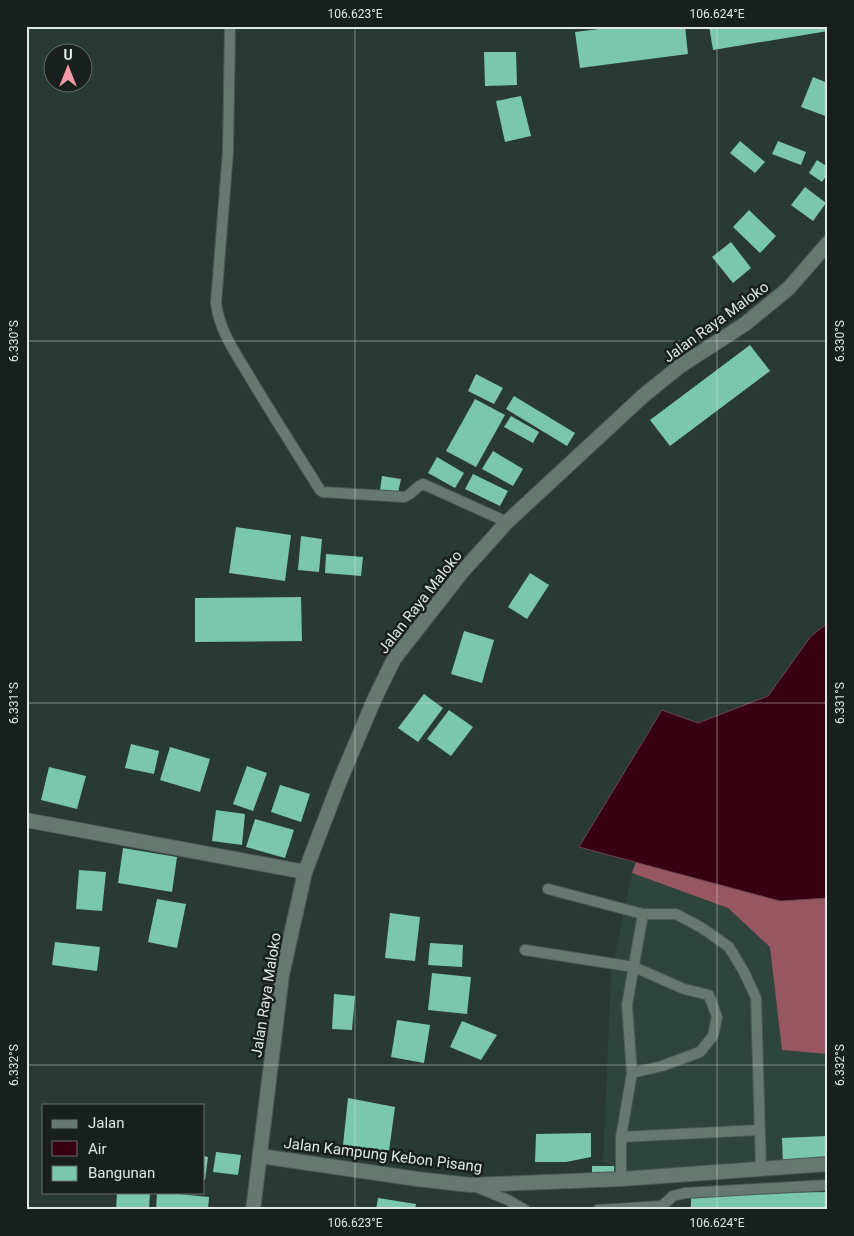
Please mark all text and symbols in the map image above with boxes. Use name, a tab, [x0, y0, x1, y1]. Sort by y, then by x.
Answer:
text: 106.623°E	[328, 7, 383, 21]
text: 106.624°E	[690, 7, 745, 21]
north arrow	[42, 42, 92, 92]
text: U	[63, 47, 73, 63]
street label: Jalan Raya Maloko	[660, 278, 772, 366]
text: 6.330°S	[7, 320, 21, 362]
text: 6.330°S	[833, 320, 847, 362]
street label: Jalan Raya Maloko	[374, 547, 466, 657]
text: 6.331°S	[7, 682, 21, 724]
text: 6.331°S	[833, 682, 847, 724]
street label: Jalan Raya Maloko	[247, 931, 285, 1059]
text: 6.332°S	[7, 1044, 21, 1086]
text: 6.332°S	[833, 1044, 847, 1086]
legend	[42, 1104, 205, 1194]
text: Jalan	[88, 1114, 125, 1132]
street label: Jalan Kampung Kebon Pisang	[283, 1134, 483, 1176]
text: Air	[88, 1140, 107, 1158]
text: Bangunan	[88, 1164, 155, 1182]
text: 106.623°E	[328, 1216, 383, 1230]
text: 106.624°E	[690, 1216, 745, 1230]

